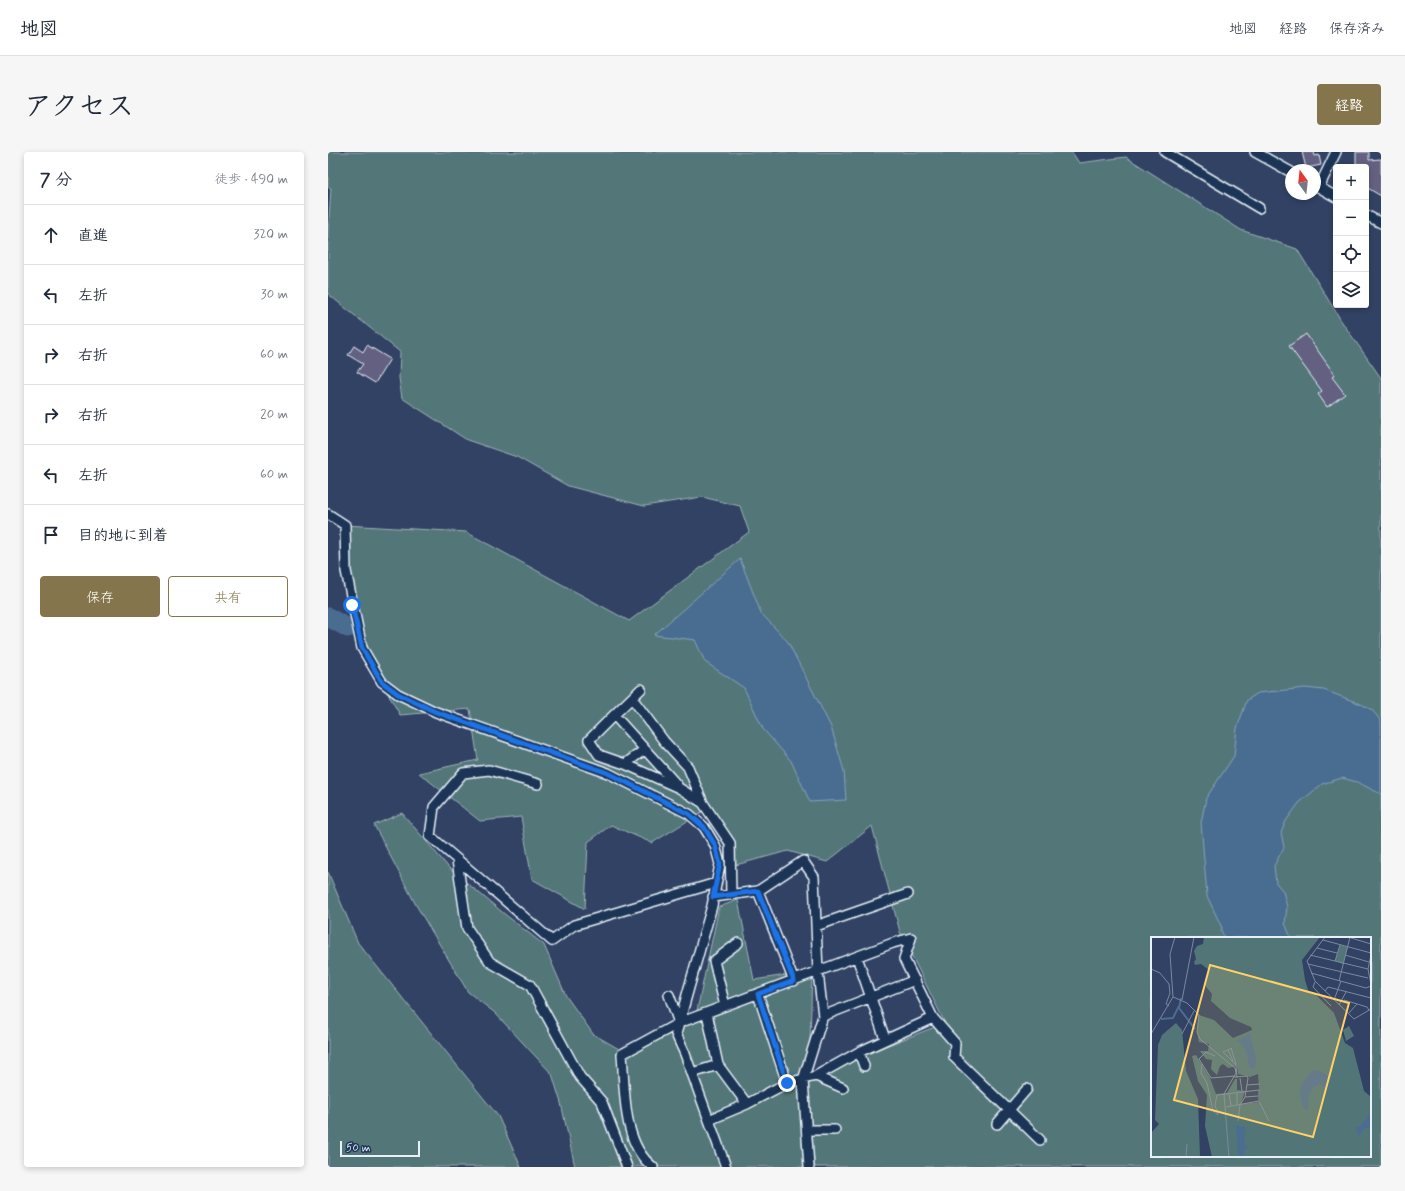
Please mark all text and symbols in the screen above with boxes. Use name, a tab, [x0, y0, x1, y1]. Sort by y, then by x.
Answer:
text: 地図	[20, 17, 58, 42]
text: 地図	[1229, 20, 1257, 38]
text: 経路	[1279, 20, 1307, 38]
text: 保存済み	[1329, 20, 1385, 38]
button: 経路	[1317, 84, 1381, 125]
text: アクセス	[24, 89, 134, 126]
north arrow	[1285, 164, 1321, 200]
map controls	[1333, 164, 1369, 308]
button: +	[1333, 164, 1369, 200]
text: 7 分	[40, 169, 72, 191]
text: 徒歩 · 490 m	[215, 171, 288, 188]
button: −	[1333, 200, 1369, 236]
icon: ahead	[40, 224, 62, 246]
text: 直進	[78, 226, 108, 246]
text: 320 m	[254, 226, 288, 243]
button: locate	[1333, 236, 1369, 272]
button: layers	[1333, 272, 1369, 308]
icon: left	[40, 284, 62, 306]
text: 左折	[78, 286, 108, 306]
text: 30 m	[261, 286, 288, 303]
icon: right	[40, 344, 62, 366]
text: 右折	[78, 346, 108, 366]
text: 60 m	[260, 346, 288, 363]
icon: right	[40, 404, 62, 426]
text: 右折	[78, 406, 108, 426]
text: 20 m	[260, 406, 288, 423]
icon: left	[40, 464, 62, 486]
text: 左折	[78, 466, 108, 486]
text: 60 m	[260, 466, 288, 483]
icon: arrive	[40, 524, 62, 546]
text: 目的地に到着	[78, 526, 168, 546]
button: 保存	[40, 576, 160, 617]
button: 共有	[168, 576, 288, 617]
route start	[343, 596, 361, 614]
inset map	[1151, 937, 1371, 1157]
route end	[778, 1074, 796, 1092]
scale bar	[340, 1139, 420, 1158]
text: 50 m	[346, 1141, 371, 1155]

